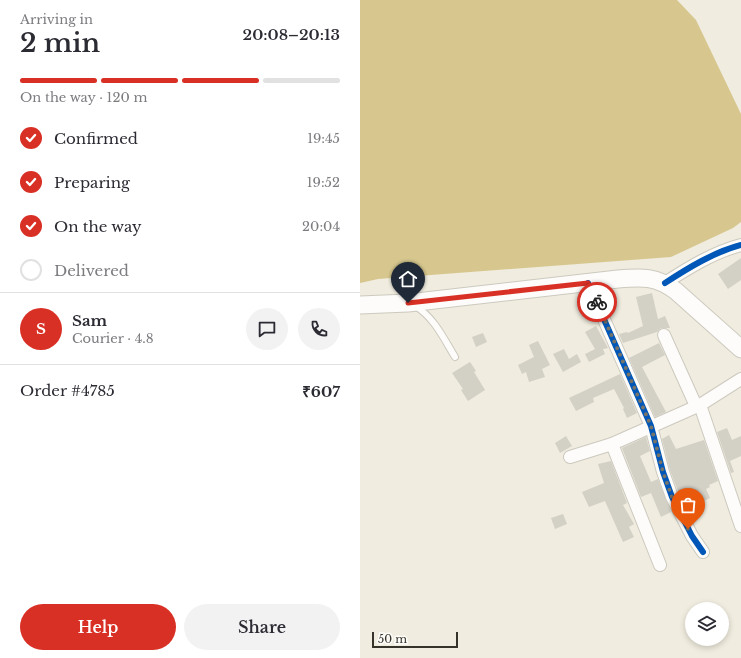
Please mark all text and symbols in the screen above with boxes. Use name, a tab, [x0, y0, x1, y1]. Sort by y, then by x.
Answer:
text: Arriving in	[20, 11, 93, 28]
text: 20:08–20:13	[243, 25, 340, 44]
text: 2 min	[20, 27, 100, 59]
text: On the way · 120 m	[20, 89, 147, 106]
icon: check	[20, 127, 42, 149]
text: Confirmed	[54, 129, 138, 148]
text: 19:45	[307, 130, 340, 147]
icon: check	[20, 171, 42, 193]
text: Preparing	[54, 173, 130, 192]
text: 19:52	[307, 174, 340, 191]
icon: check	[20, 215, 42, 237]
text: On the way	[54, 217, 142, 236]
text: 20:04	[302, 218, 340, 235]
text: Delivered	[54, 261, 129, 280]
pin	[391, 262, 425, 303]
icon: home	[397, 268, 419, 290]
courier	[577, 282, 617, 322]
icon: bike	[586, 291, 608, 313]
button: chat	[246, 308, 288, 350]
button: phone	[298, 308, 340, 350]
text: Sam	[72, 311, 107, 330]
text: S	[36, 319, 46, 338]
text: Courier · 4.8	[72, 330, 154, 347]
text: Order #4785	[20, 381, 115, 400]
text: ₹607	[302, 382, 340, 401]
pin	[671, 488, 705, 529]
icon: bag	[677, 494, 699, 516]
map controls	[685, 602, 729, 646]
button: layers	[685, 602, 729, 646]
button: Help	[20, 604, 176, 650]
button: Share	[184, 604, 340, 650]
scale bar	[372, 630, 458, 649]
text: 50 m	[378, 632, 407, 646]

